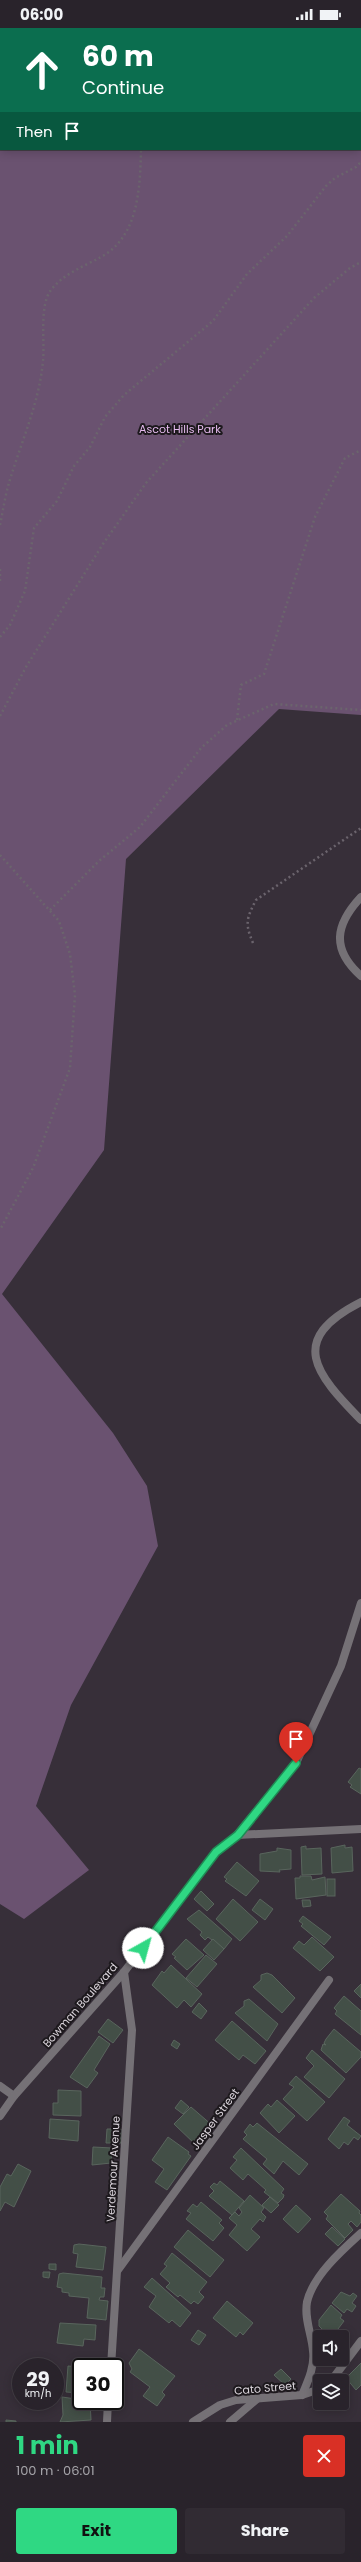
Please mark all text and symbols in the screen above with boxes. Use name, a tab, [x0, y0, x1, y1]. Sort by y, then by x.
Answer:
text: 06:00	[20, 4, 63, 25]
text: 60 m	[82, 37, 154, 76]
icon: ahead	[16, 44, 68, 96]
text: Continue	[82, 75, 164, 100]
icon: arrive	[61, 120, 83, 142]
text: Then	[16, 121, 53, 142]
park label: Ascot Hills Park	[139, 421, 221, 437]
pin	[279, 1722, 313, 1763]
icon: arrive	[285, 1728, 307, 1750]
position arrow	[122, 1927, 164, 1969]
street label: Bowman Boulevard	[39, 1959, 121, 2051]
street label: Jasper Street	[187, 2085, 243, 2153]
street label: Verdemour Avenue	[102, 2115, 124, 2223]
map controls	[313, 2330, 349, 2410]
button: sound	[313, 2330, 349, 2366]
speed limit sign: 30	[72, 2358, 124, 2410]
text: 29	[26, 2365, 50, 2393]
button: layers	[313, 2374, 349, 2410]
street label: Cato Street	[233, 2377, 297, 2399]
text: km/h	[25, 2386, 51, 2401]
text: 1 min	[16, 2429, 79, 2462]
button: close	[303, 2435, 345, 2477]
text: 100 m · 06:01	[16, 2461, 95, 2480]
button: Exit	[16, 2508, 177, 2554]
button: Share	[185, 2508, 345, 2554]

